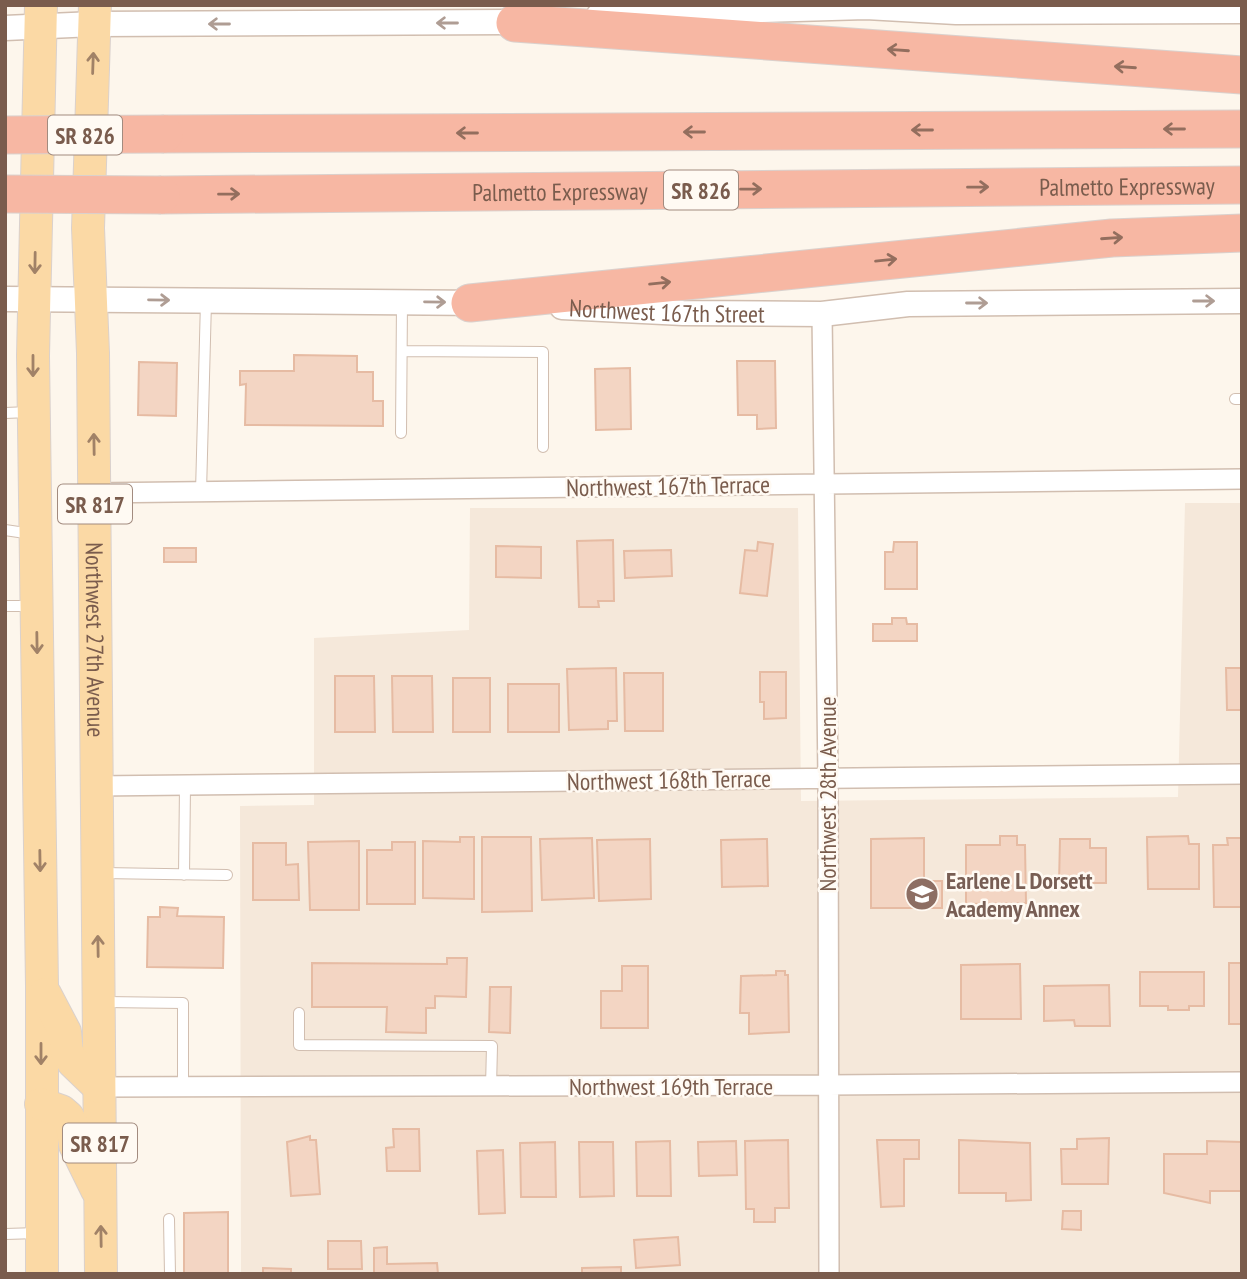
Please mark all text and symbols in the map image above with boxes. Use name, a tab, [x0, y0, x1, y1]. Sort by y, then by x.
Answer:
one-way arrow	[436, 16, 459, 30]
one-way arrow	[208, 17, 231, 31]
one-way arrow	[887, 43, 910, 56]
one-way arrow	[86, 52, 99, 75]
one-way arrow	[1114, 60, 1137, 73]
road number: SR 826	[48, 116, 122, 154]
one-way arrow	[1162, 122, 1185, 136]
one-way arrow	[910, 123, 933, 137]
one-way arrow	[683, 125, 706, 139]
one-way arrow	[455, 126, 478, 140]
road number: SR 826	[664, 170, 738, 210]
street label: Palmetto Expressway	[1039, 170, 1215, 202]
street label: Palmetto Expressway	[472, 175, 648, 208]
one-way arrow	[966, 180, 989, 194]
one-way arrow	[739, 182, 762, 196]
one-way arrow	[217, 187, 240, 201]
one-way arrow	[1101, 231, 1123, 244]
one-way arrow	[29, 252, 42, 275]
one-way arrow	[874, 254, 897, 267]
one-way arrow	[648, 277, 670, 290]
street label: Northwest 167th Street	[568, 292, 765, 329]
one-way arrow	[147, 293, 170, 307]
one-way arrow	[1192, 294, 1215, 308]
one-way arrow	[424, 295, 447, 309]
one-way arrow	[965, 296, 988, 310]
one-way arrow	[26, 355, 40, 378]
one-way arrow	[87, 433, 101, 456]
street label: Northwest 167th Terrace	[566, 469, 770, 503]
road number: SR 817	[58, 484, 132, 524]
street label: Northwest 27th Avenue	[79, 542, 112, 737]
one-way arrow	[30, 631, 44, 654]
street label: Northwest 28th Avenue	[812, 696, 843, 892]
street label: Northwest 168th Terrace	[567, 763, 771, 797]
one-way arrow	[34, 849, 47, 872]
place label: Earlene L Dorsett Academy Annex	[945, 865, 1092, 924]
school or university icon: Earlene L Dorsett Academy Annex	[903, 875, 941, 913]
one-way arrow	[91, 934, 105, 957]
one-way arrow	[34, 1043, 48, 1066]
street label: Northwest 169th Terrace	[569, 1071, 773, 1102]
road number: SR 817	[63, 1124, 137, 1162]
one-way arrow	[94, 1225, 108, 1248]

